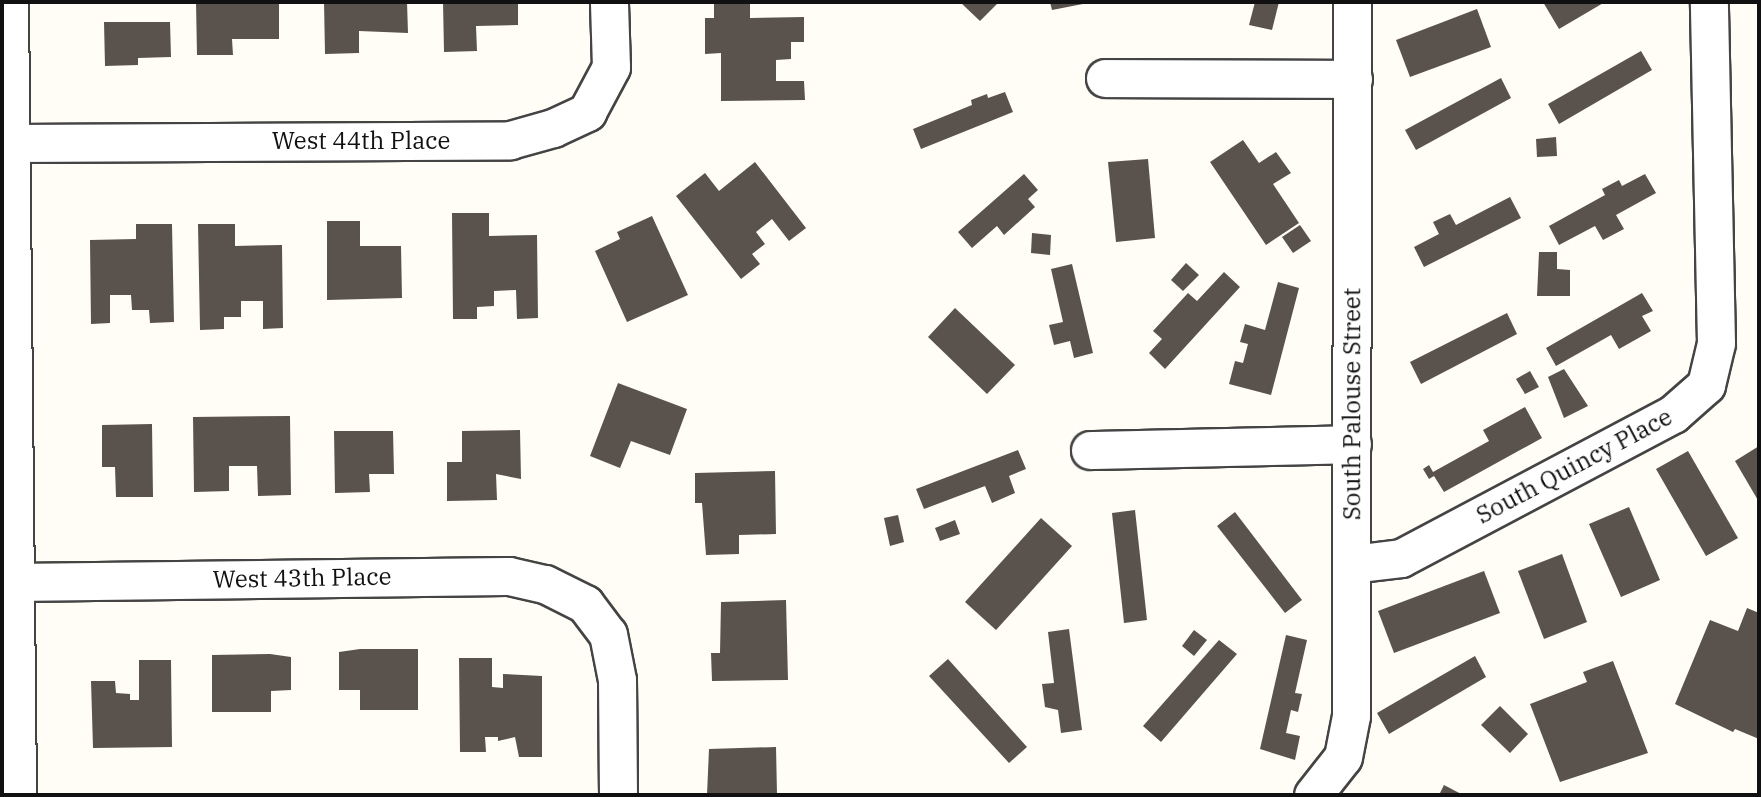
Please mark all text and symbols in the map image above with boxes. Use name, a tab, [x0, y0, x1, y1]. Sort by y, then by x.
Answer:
street label: West 44th Place	[272, 127, 450, 155]
street label: South Palouse Street	[1338, 288, 1366, 520]
street label: South Quincy Place	[1471, 402, 1677, 530]
street label: West 43th Place	[212, 562, 392, 594]

